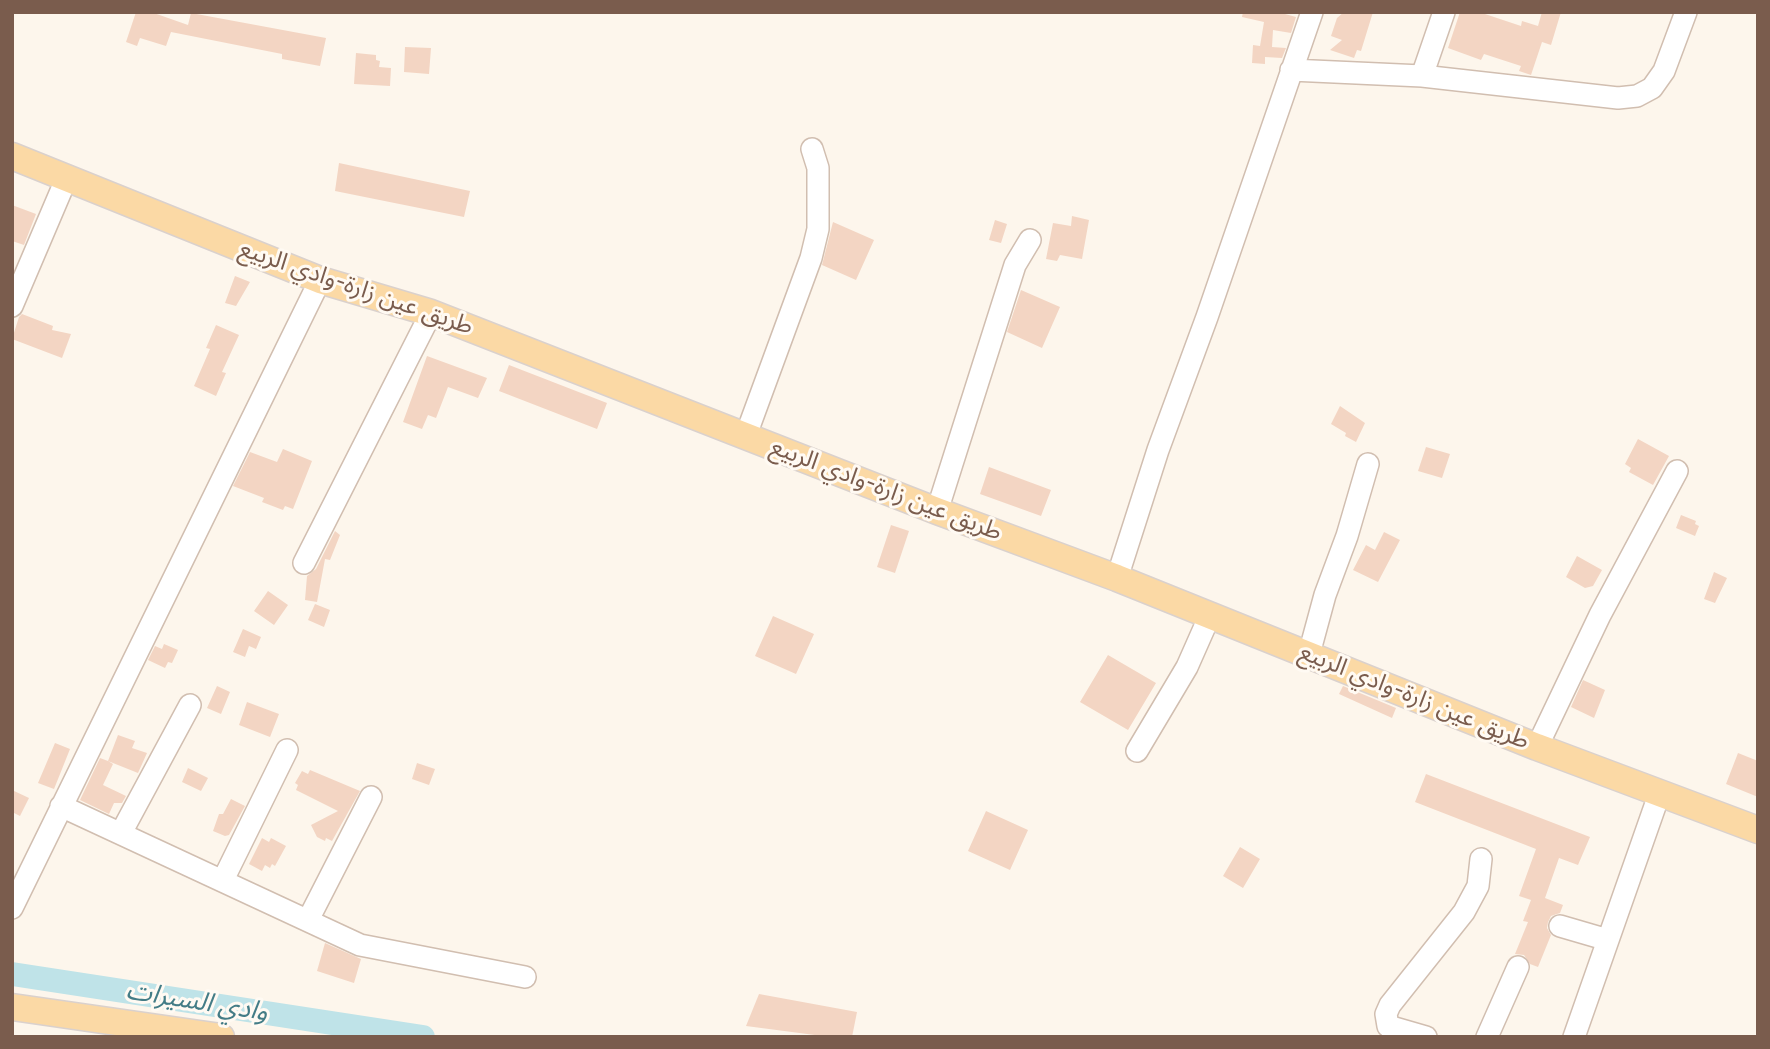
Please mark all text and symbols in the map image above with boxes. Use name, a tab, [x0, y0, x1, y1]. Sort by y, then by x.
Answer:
street label: طريق عين زارة-وادي الربيع	[235, 234, 477, 342]
street label: طريق عين زارة-وادي الربيع	[766, 433, 1006, 547]
street label: طريق عين زارة-وادي الربيع	[1295, 638, 1533, 756]
water label: وادي السيرات	[124, 975, 270, 1029]

